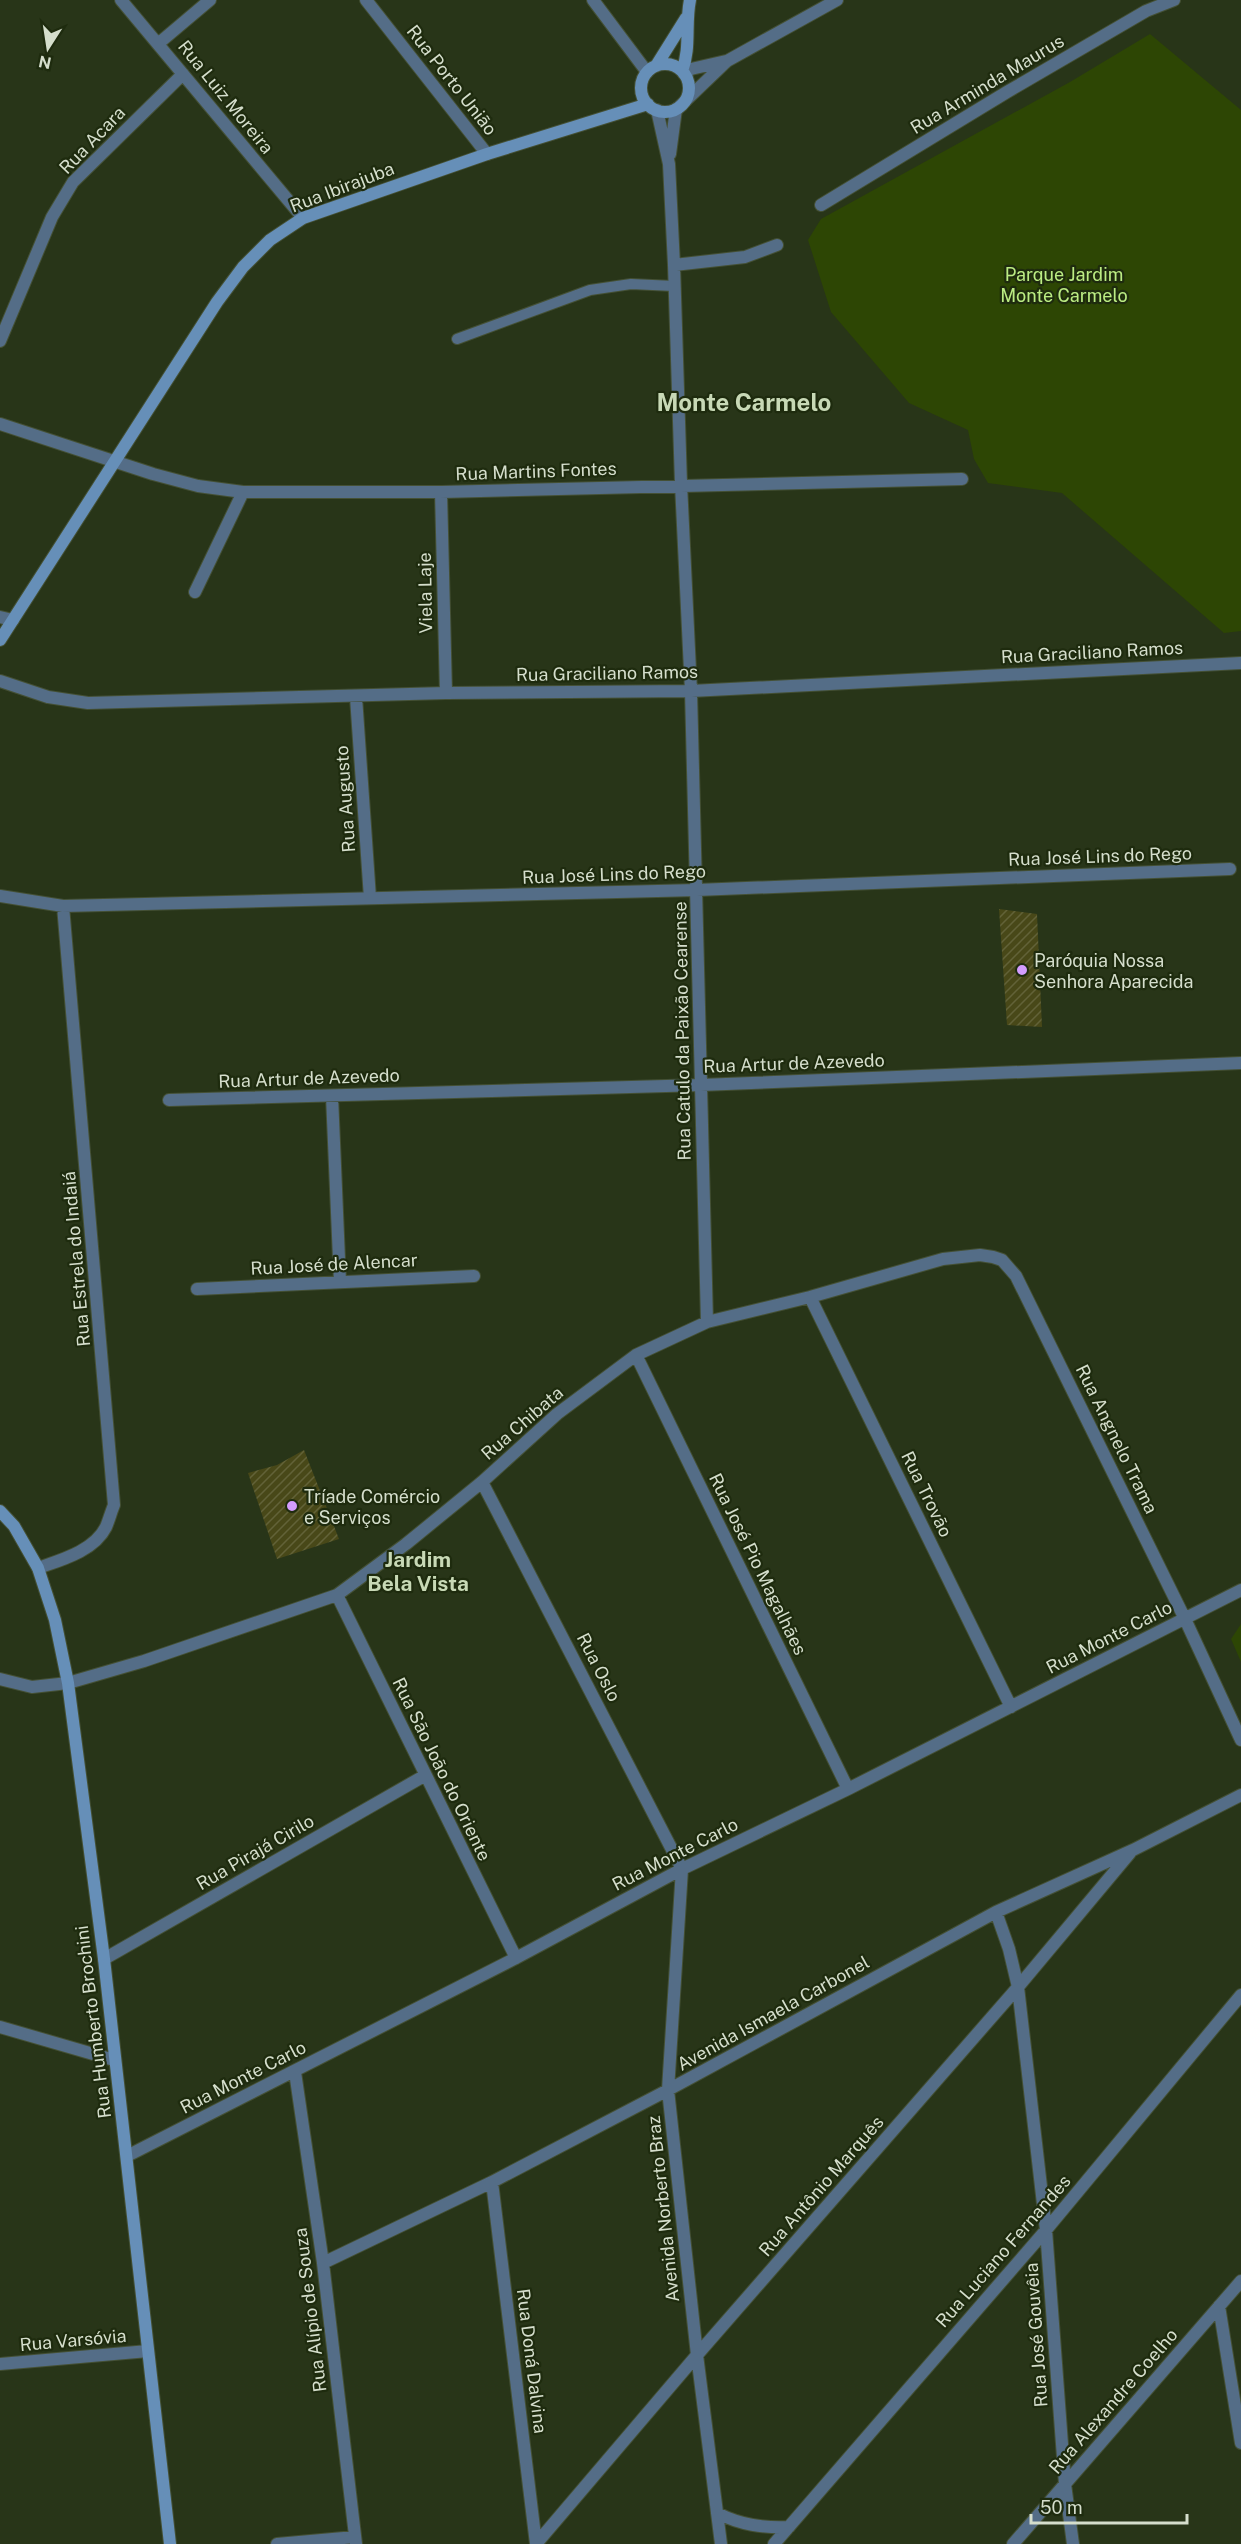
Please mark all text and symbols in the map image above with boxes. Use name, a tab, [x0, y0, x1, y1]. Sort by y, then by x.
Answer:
north arrow	[18, 18, 78, 78]
street label: Rua Porto União	[403, 21, 501, 139]
street label: Rua Arminda Maurus	[906, 30, 1068, 138]
street label: Rua Luiz Moreira	[174, 36, 278, 158]
text: N	[37, 52, 53, 73]
street label: Rua Acara	[55, 102, 129, 178]
street label: Rua Ibirajuba	[287, 158, 397, 216]
park label: Parque Jardim Monte Carmelo	[1000, 264, 1128, 306]
district label: Monte Carmelo	[657, 388, 831, 416]
street label: Rua Martins Fontes	[455, 458, 617, 484]
street label: Viela Laje	[414, 552, 436, 634]
street label: Rua Graciliano Ramos	[1000, 637, 1184, 667]
street label: Rua Graciliano Ramos	[516, 661, 698, 685]
street label: Rua Augusto	[331, 745, 359, 853]
street label: Rua José Lins do Rego	[1008, 842, 1192, 870]
street label: Rua José Lins do Rego	[522, 860, 706, 888]
street label: Rua Catulo da Paixão Cearense	[669, 901, 695, 1161]
place label: Paróquia Nossa Senhora Aparecida	[1034, 950, 1193, 992]
marker: Paróquia Nossa Senhora Aparecida	[1015, 963, 1029, 977]
street label: Rua Artur de Azevedo	[703, 1049, 885, 1077]
street label: Rua Artur de Azevedo	[218, 1064, 400, 1092]
street label: Rua Estrela do Indaiá	[58, 1170, 94, 1348]
street label: Rua José de Alencar	[250, 1249, 418, 1279]
street label: Rua Angnelo Trama	[1072, 1361, 1162, 1517]
street label: Rua Chibata	[477, 1382, 567, 1464]
street label: Rua Trovão	[897, 1448, 957, 1540]
street label: Rua José Pio Magalhães	[705, 1470, 811, 1658]
place label: Tríade Comércio e Serviços	[304, 1486, 440, 1528]
marker: Tríade Comércio e Serviços	[285, 1499, 299, 1513]
district label: Jardim Bela Vista	[367, 1547, 469, 1596]
street label: Rua Monte Carlo	[1043, 1596, 1175, 1678]
street label: Rua Oslo	[573, 1629, 625, 1705]
street label: Rua São João do Oriente	[388, 1674, 496, 1864]
street label: Rua Pirajá Cirilo	[192, 1810, 318, 1894]
street label: Rua Monte Carlo	[609, 1813, 741, 1895]
street label: Rua Humberto Brochini	[71, 1924, 115, 2120]
street label: Avenida Ismaela Carbonel	[673, 1951, 873, 2075]
street label: Rua Monte Carlo	[177, 2036, 309, 2118]
street label: Rua Antônio Marquês	[754, 2112, 888, 2260]
street label: Avenida Norberto Braz	[643, 2115, 683, 2303]
street label: Rua Luciano Fernandes	[931, 2171, 1075, 2331]
street label: Rua Alípio de Souza	[290, 2227, 330, 2393]
street label: Rua José Gouvêia	[1020, 2262, 1052, 2408]
street label: Rua Doná Dalvina	[513, 2287, 551, 2435]
street label: Rua Alexandre Coelho	[1044, 2324, 1182, 2478]
street label: Rua Varsóvia	[19, 2325, 127, 2355]
scale bar	[1031, 2487, 1187, 2525]
text: 50 m	[1040, 2497, 1083, 2518]

